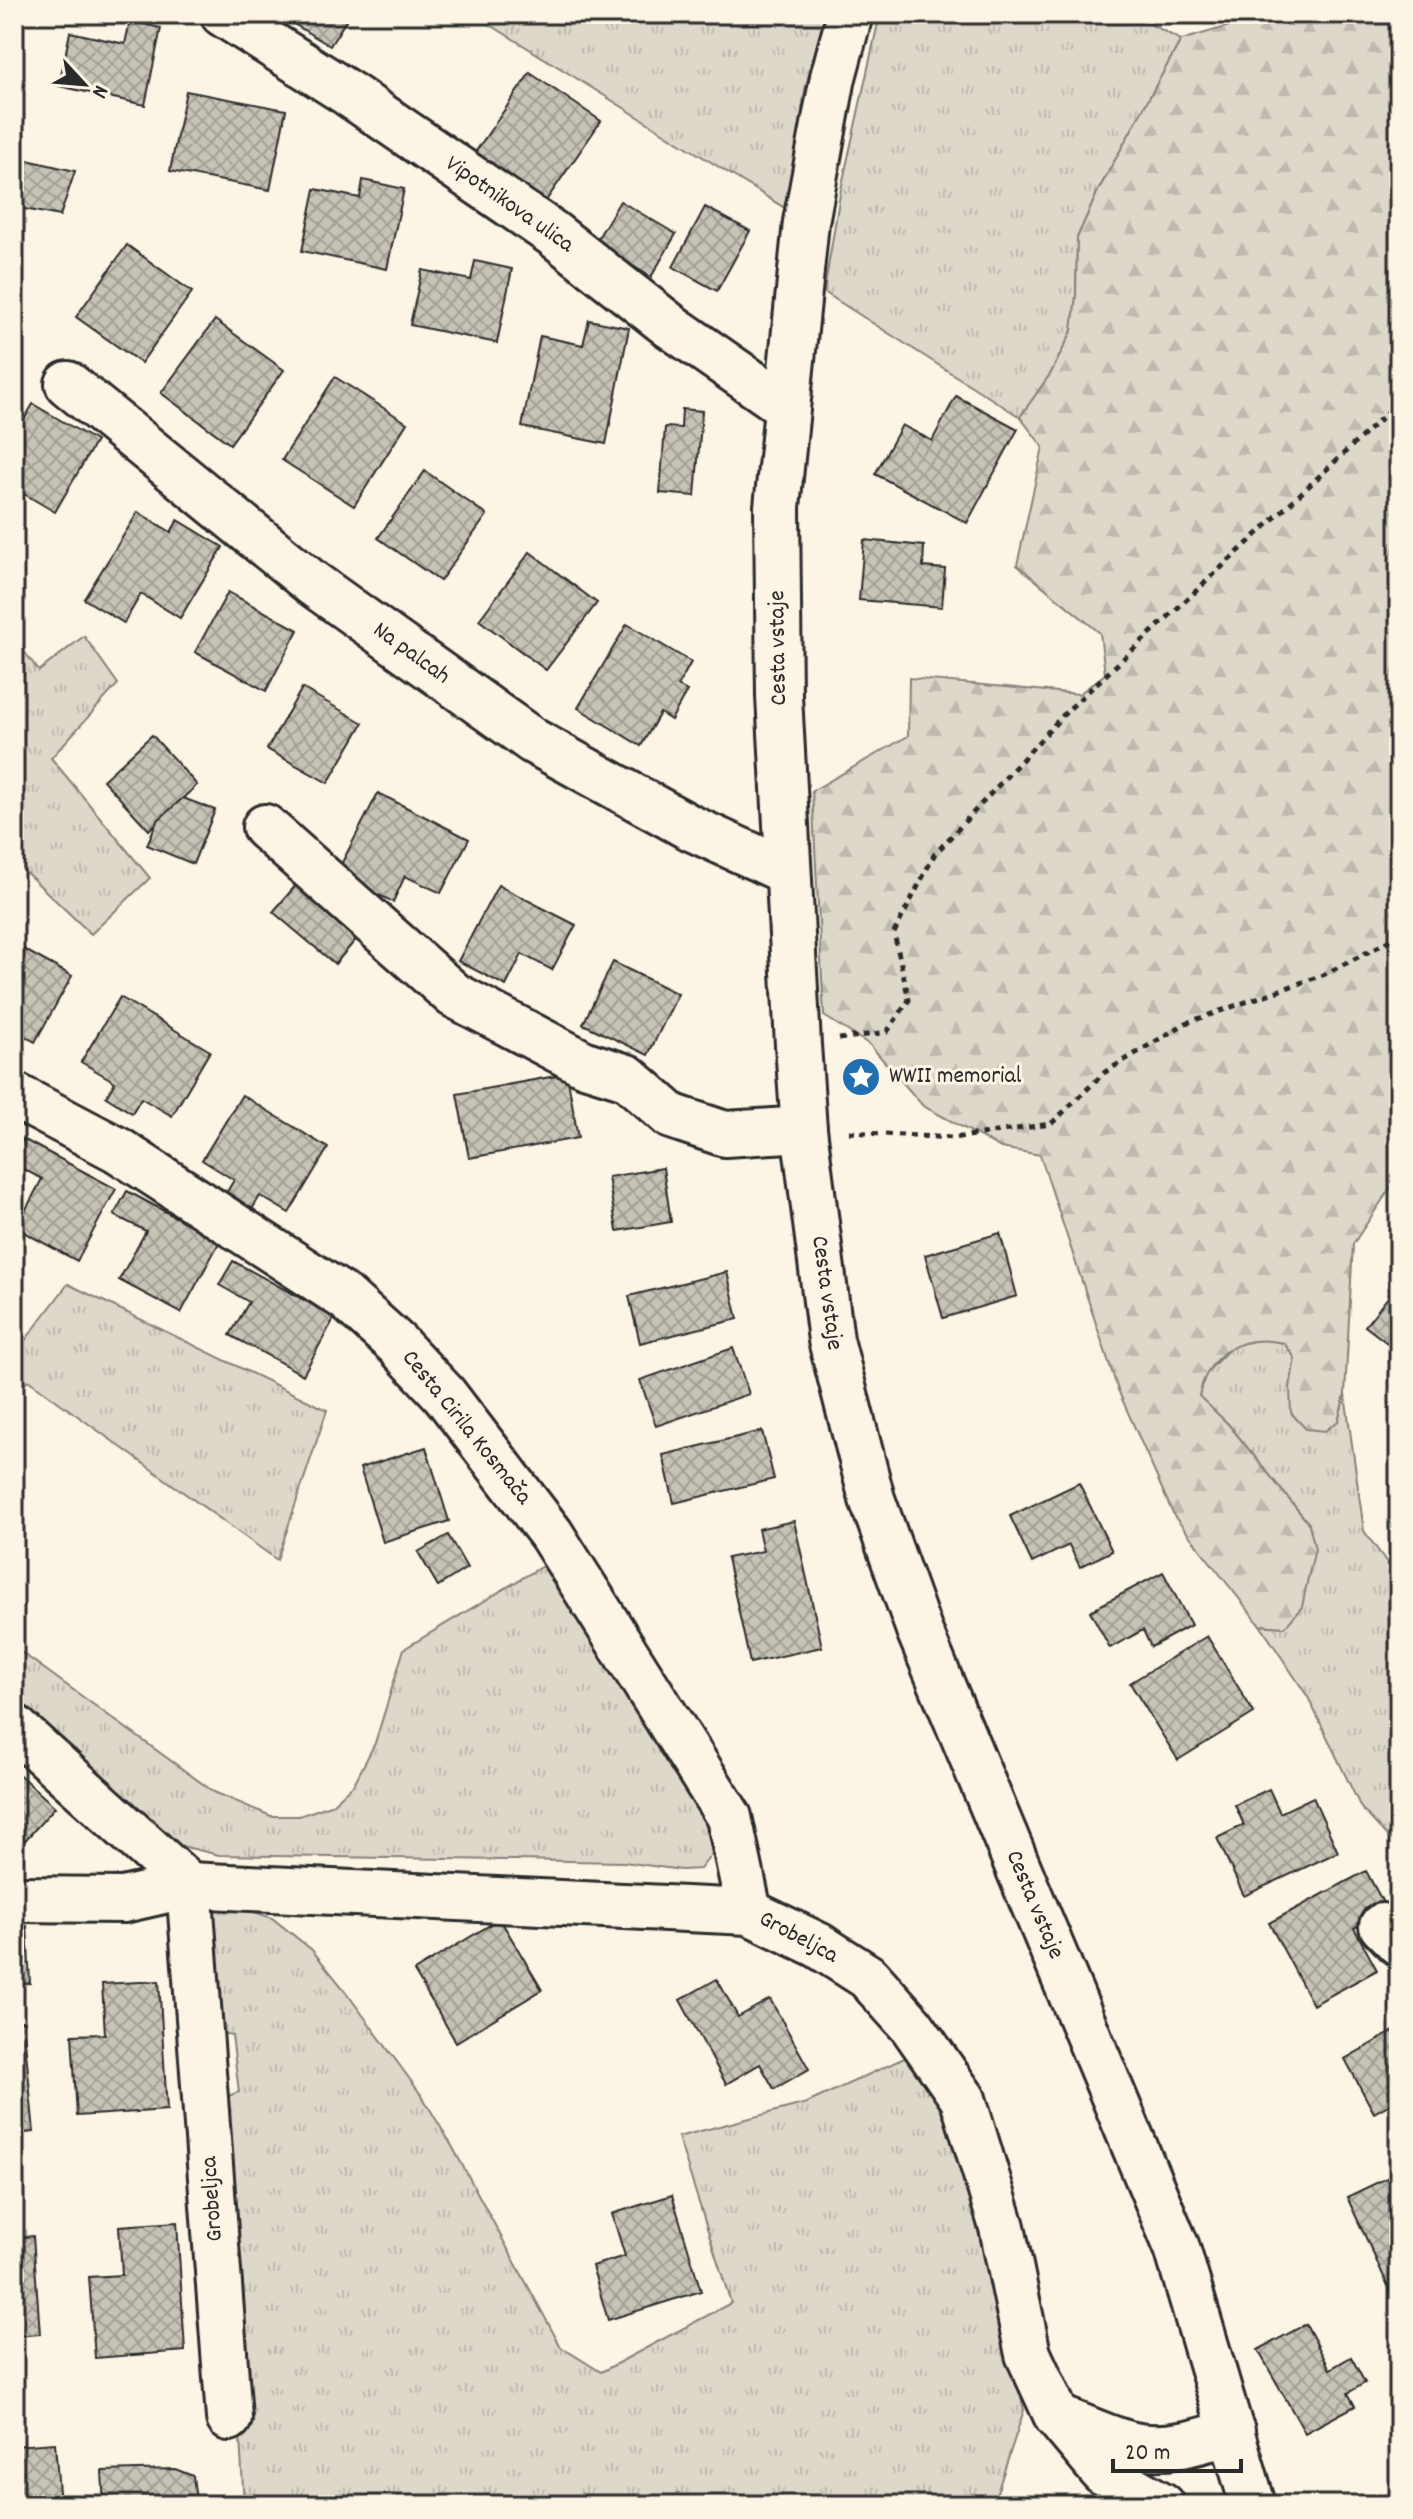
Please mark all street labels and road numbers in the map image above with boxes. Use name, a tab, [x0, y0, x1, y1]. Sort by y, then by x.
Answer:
street label: Vipotnikova ulica	[438, 148, 581, 263]
street label: Cesta vstaje	[761, 590, 797, 706]
street label: Na palcah	[365, 614, 457, 694]
street label: Cesta vstaje	[801, 1234, 851, 1352]
street label: Cesta Cirila Kosmača	[393, 1343, 540, 1513]
street label: Cesta vstaje	[996, 1845, 1072, 1965]
street label: Grobeljca	[752, 1903, 844, 1973]
street label: Grobeljca	[193, 2154, 233, 2243]

